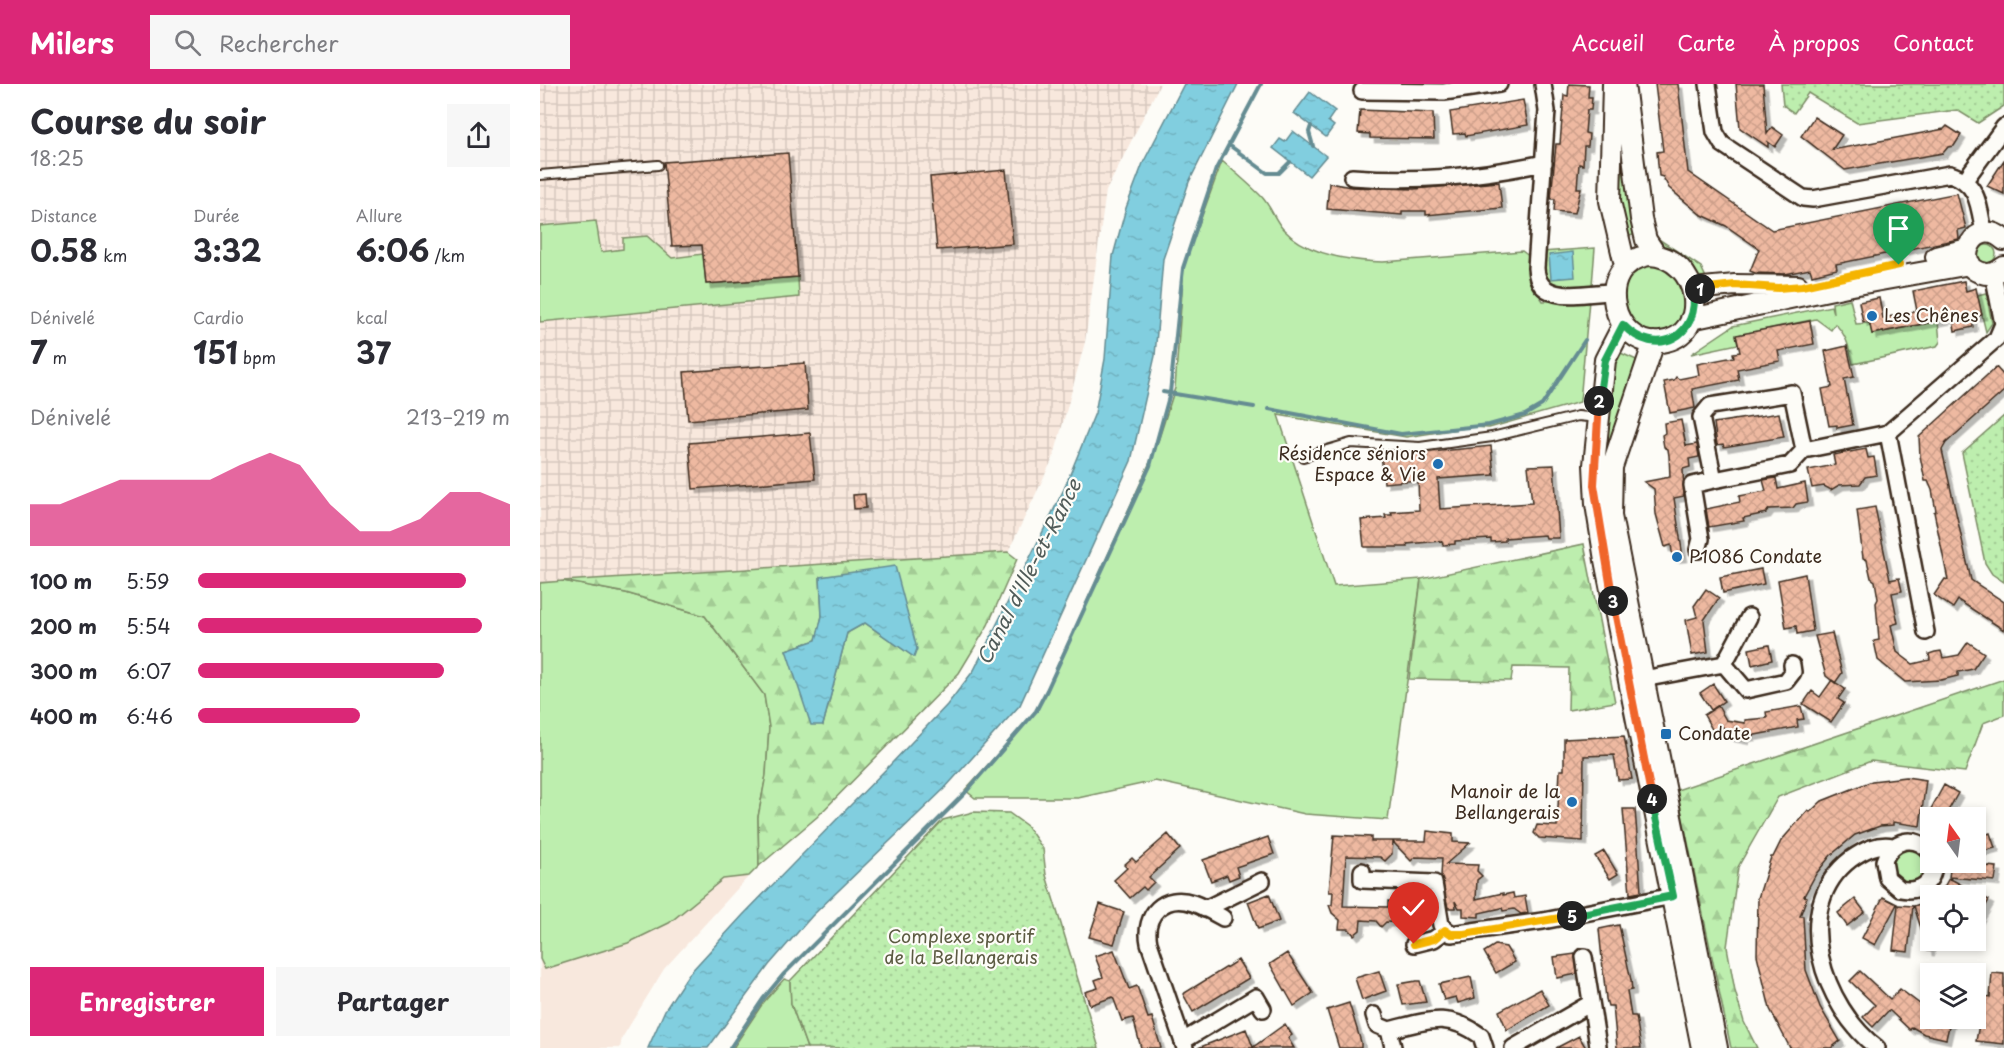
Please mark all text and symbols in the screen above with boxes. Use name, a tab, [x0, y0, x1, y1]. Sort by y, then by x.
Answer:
search box	[150, 15, 570, 69]
text: Milers	[30, 21, 114, 64]
icon: search	[171, 26, 204, 59]
text: Rechercher	[219, 26, 338, 59]
text: Accueil	[1572, 26, 1644, 58]
text: Carte	[1677, 26, 1735, 58]
text: À propos	[1768, 26, 1860, 58]
text: Contact	[1893, 26, 1974, 58]
text: Course du soir	[30, 95, 266, 145]
button: share	[447, 104, 510, 167]
text: 18:25	[30, 143, 84, 173]
text: Distance	[30, 203, 97, 227]
text: Durée	[193, 203, 240, 227]
text: Allure	[356, 203, 403, 227]
pin	[1873, 203, 1924, 265]
icon: arrive	[1882, 212, 1915, 245]
text: 0.58	[30, 227, 98, 272]
text: 3:32	[193, 227, 262, 272]
text: 6:06	[356, 227, 429, 272]
text: km	[98, 243, 127, 267]
text: /km	[429, 243, 465, 267]
pin: 1	[1685, 274, 1715, 304]
text: 1	[1696, 277, 1704, 301]
place label: Les Chênes	[1884, 301, 1979, 328]
text: Dénivelé	[30, 305, 95, 329]
text: Cardio	[193, 305, 244, 329]
text: kcal	[356, 305, 388, 329]
marker: Les Chênes	[1865, 309, 1879, 323]
text: 7	[30, 329, 47, 374]
text: 151	[193, 329, 238, 374]
text: 37	[356, 329, 391, 374]
text: m	[47, 345, 67, 369]
text: bpm	[238, 345, 276, 369]
pin: 2	[1584, 386, 1614, 416]
text: 2	[1593, 389, 1605, 413]
text: Dénivelé	[30, 402, 111, 432]
text: 213–219 m	[406, 402, 510, 432]
place label: Résidence séniors Espace & Vie	[1278, 439, 1426, 487]
marker: Résidence séniors Espace & Vie	[1431, 457, 1445, 471]
water label: Canal d'Ille-et-Rance	[968, 472, 1089, 670]
place label: P1086 Condate	[1689, 542, 1822, 569]
marker: P1086 Condate	[1670, 550, 1684, 564]
text: 100 m	[30, 566, 92, 596]
text: 5:59	[126, 566, 170, 596]
pin: 3	[1598, 586, 1628, 616]
text: 3	[1608, 589, 1618, 613]
text: 200 m	[30, 611, 97, 641]
text: 5:54	[126, 611, 171, 641]
text: 300 m	[30, 656, 98, 686]
text: 6:07	[126, 656, 171, 686]
text: 400 m	[30, 701, 98, 731]
text: 6:46	[126, 701, 173, 731]
place label: Condate	[1678, 719, 1750, 746]
marker: Condate	[1659, 727, 1673, 741]
place label: Manoir de la Bellangerais	[1450, 777, 1561, 825]
pin: 4	[1637, 784, 1667, 814]
text: 4	[1647, 787, 1657, 811]
marker: Manoir de la Bellangerais	[1565, 795, 1579, 809]
north arrow	[1920, 807, 1986, 873]
map controls	[1920, 807, 1986, 1029]
pin	[1388, 882, 1439, 944]
button: locate	[1920, 885, 1986, 951]
icon: check	[1397, 891, 1430, 924]
pin: 5	[1557, 901, 1587, 931]
text: 5	[1567, 904, 1577, 928]
park label: Complexe sportif de la Bellangerais	[884, 922, 1038, 970]
button: layers	[1920, 963, 1986, 1029]
button: Enregistrer	[30, 967, 264, 1036]
button: Partager	[276, 967, 510, 1036]

